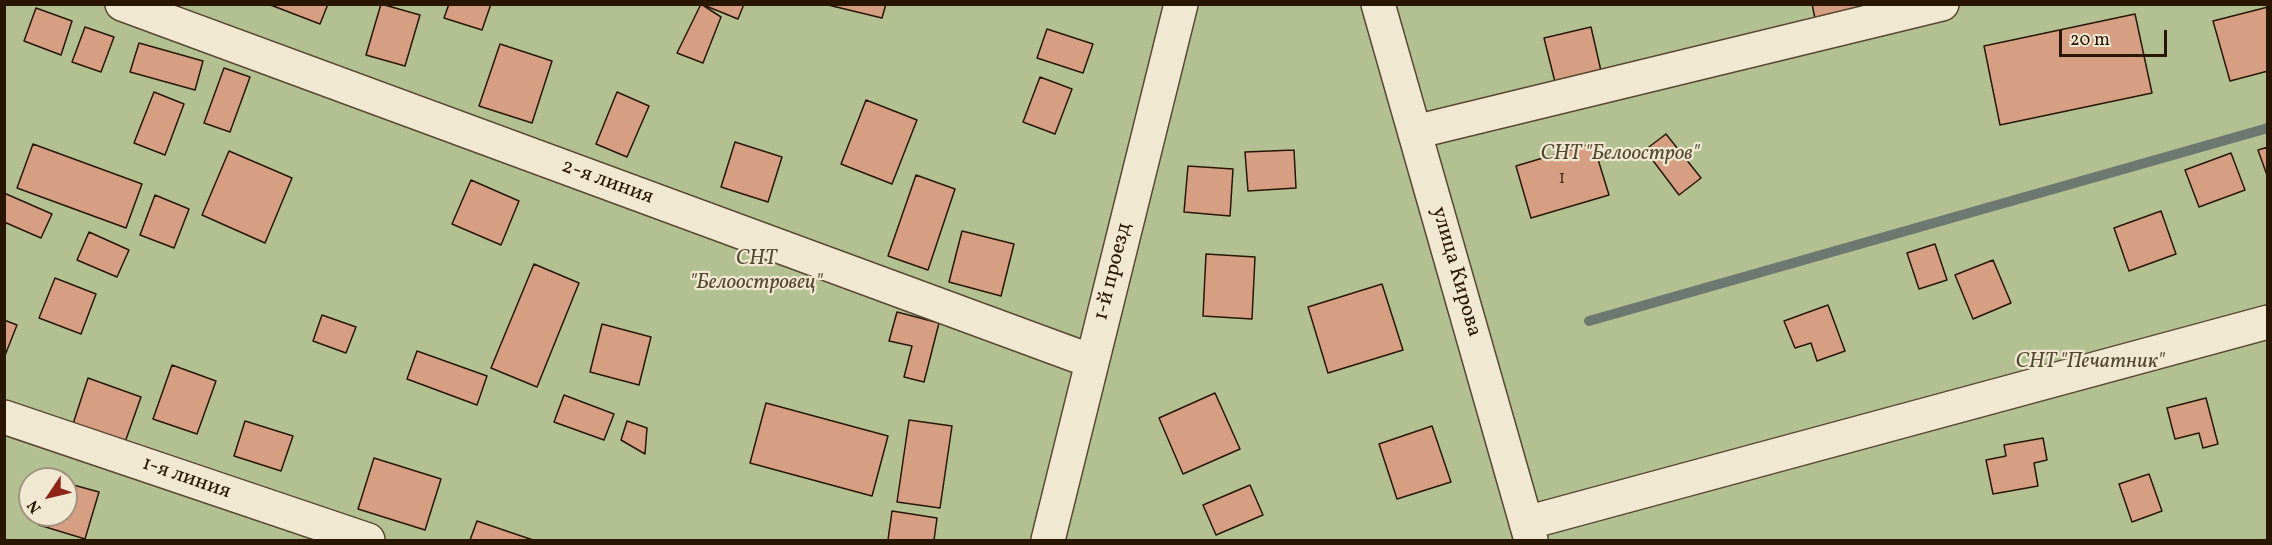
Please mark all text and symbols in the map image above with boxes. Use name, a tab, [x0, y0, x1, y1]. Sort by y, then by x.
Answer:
scale bar	[2062, 18, 2170, 56]
text: 20 m	[2070, 28, 2110, 53]
park label: СНТ "Белоостров"	[1540, 142, 1700, 168]
street label: 2-я линия	[558, 155, 656, 211]
house number: 1	[1559, 169, 1565, 191]
street label: улица Кирова	[1424, 204, 1486, 340]
street label: 1-й проезд	[1090, 221, 1138, 323]
park label: СНТ "Белоостровец"	[689, 247, 823, 297]
park label: СНТ "Печатник"	[2015, 350, 2165, 376]
street label: 1-я линия	[138, 452, 234, 506]
north arrow	[18, 467, 78, 527]
text: N	[23, 495, 47, 517]

